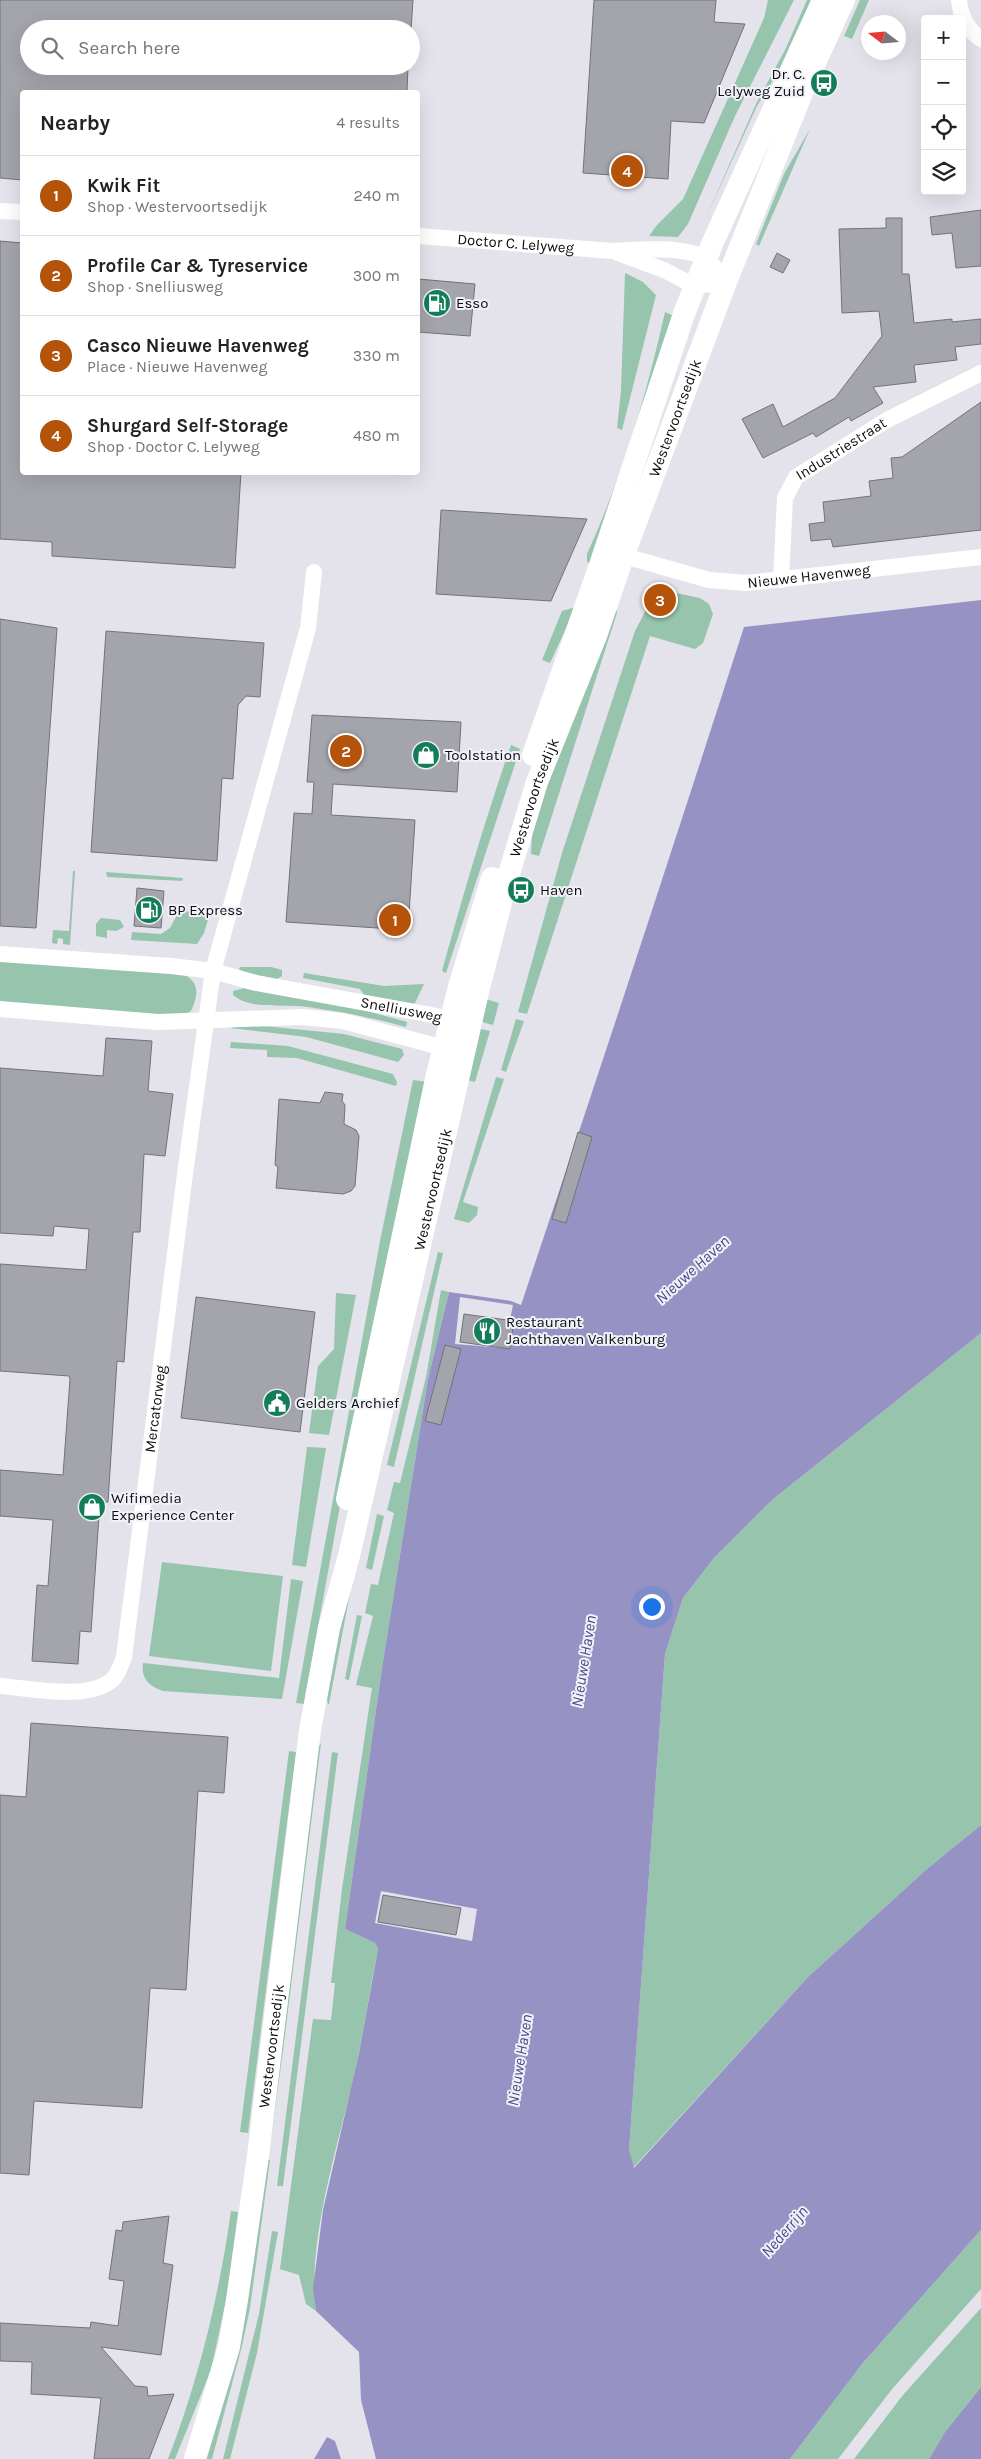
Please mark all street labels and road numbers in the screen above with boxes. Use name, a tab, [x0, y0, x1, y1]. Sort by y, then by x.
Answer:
street label: Doctor C. Lelyweg	[457, 230, 575, 257]
street label: Westervoortsedijk	[645, 357, 705, 479]
street label: Industriestraat	[792, 413, 890, 484]
street label: Nieuwe Havenweg	[746, 560, 872, 592]
street label: Westervoortsedijk	[506, 735, 563, 859]
street label: Snelliusweg	[359, 993, 444, 1027]
street label: Westervoortsedijk	[410, 1127, 456, 1252]
street label: Mercatorweg	[141, 1363, 170, 1454]
street label: Westervoortsedijk	[255, 1983, 288, 2109]

